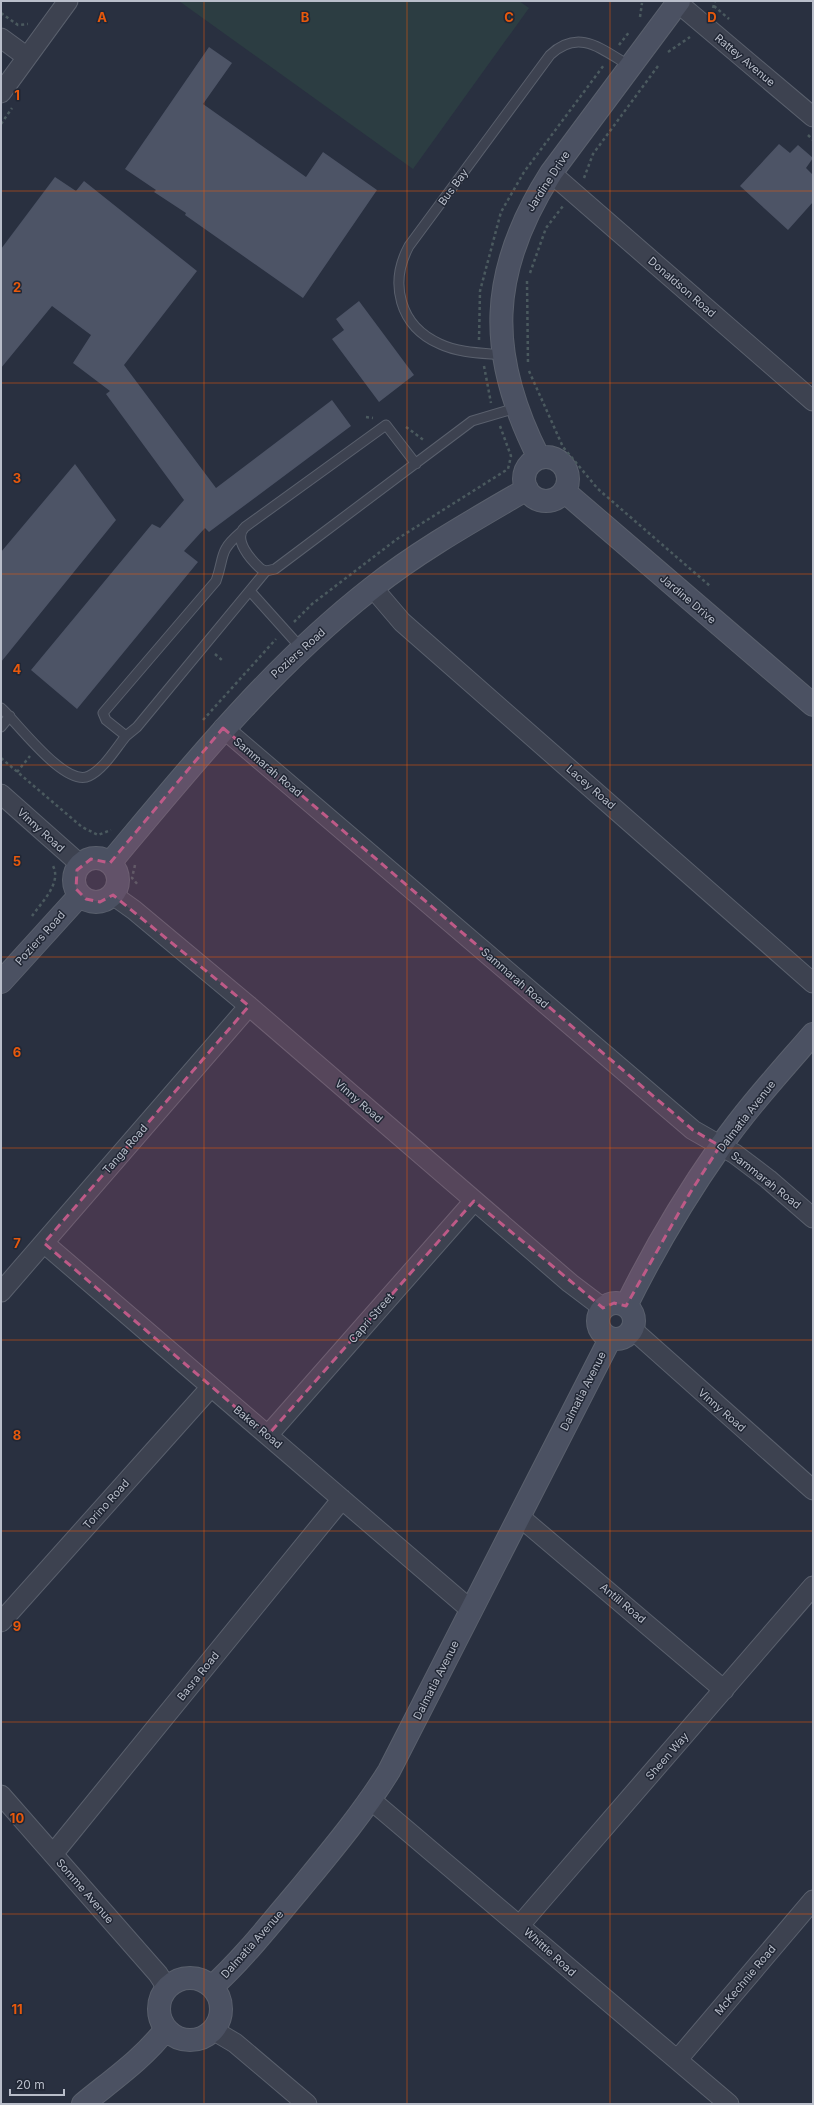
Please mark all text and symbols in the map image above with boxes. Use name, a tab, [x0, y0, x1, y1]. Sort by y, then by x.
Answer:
text: A	[97, 9, 107, 25]
text: B	[301, 9, 310, 25]
text: C	[504, 9, 514, 25]
text: D	[707, 9, 717, 25]
street label: Rattey Avenue	[712, 31, 778, 89]
text: 1	[14, 87, 20, 103]
street label: Jardine Drive	[523, 148, 573, 214]
street label: Bus Bay	[435, 166, 471, 208]
street label: Donaldson Road	[645, 254, 719, 320]
text: 2	[13, 279, 21, 295]
text: 3	[13, 470, 21, 486]
street label: Jardine Drive	[657, 571, 719, 627]
street label: Poziers Road	[268, 625, 328, 681]
text: 4	[13, 661, 22, 677]
street label: Sammarah Road	[231, 734, 305, 800]
street label: Lacey Road	[564, 762, 618, 812]
street label: Vinny Road	[14, 805, 68, 855]
text: 5	[13, 853, 21, 869]
street label: Poziers Road	[12, 908, 68, 968]
street label: Sammarah Road	[478, 945, 552, 1011]
text: 6	[13, 1044, 21, 1060]
street label: Vinny Road	[332, 1076, 386, 1126]
street label: Dalmatia Avenue	[714, 1078, 778, 1154]
street label: Tanga Road	[100, 1121, 150, 1177]
street label: Sammarah Road	[728, 1148, 804, 1212]
text: 7	[13, 1235, 21, 1251]
street label: Capri Street	[345, 1290, 397, 1346]
street label: Dalmatia Avenue	[557, 1349, 609, 1433]
street label: Vinny Road	[695, 1385, 749, 1435]
street label: Baker Road	[231, 1403, 285, 1451]
text: 8	[13, 1427, 21, 1443]
street label: Torino Road	[80, 1476, 132, 1532]
street label: Antill Road	[597, 1580, 649, 1626]
text: 9	[13, 1618, 21, 1634]
street label: Dalmatia Avenue	[410, 1638, 462, 1722]
street label: Basra Road	[174, 1649, 222, 1703]
street label: Sheen Way	[643, 1729, 691, 1783]
text: 10	[10, 1810, 24, 1826]
street label: Somme Avenue	[53, 1856, 117, 1926]
street label: Dalmatia Avenue	[218, 1907, 286, 1981]
street label: Whittle Road	[521, 1925, 579, 1979]
street label: McKechnie Road	[711, 1942, 779, 2018]
text: 11	[11, 2001, 23, 2017]
scale bar	[10, 2071, 64, 2097]
text: 20 m	[16, 2077, 45, 2092]

